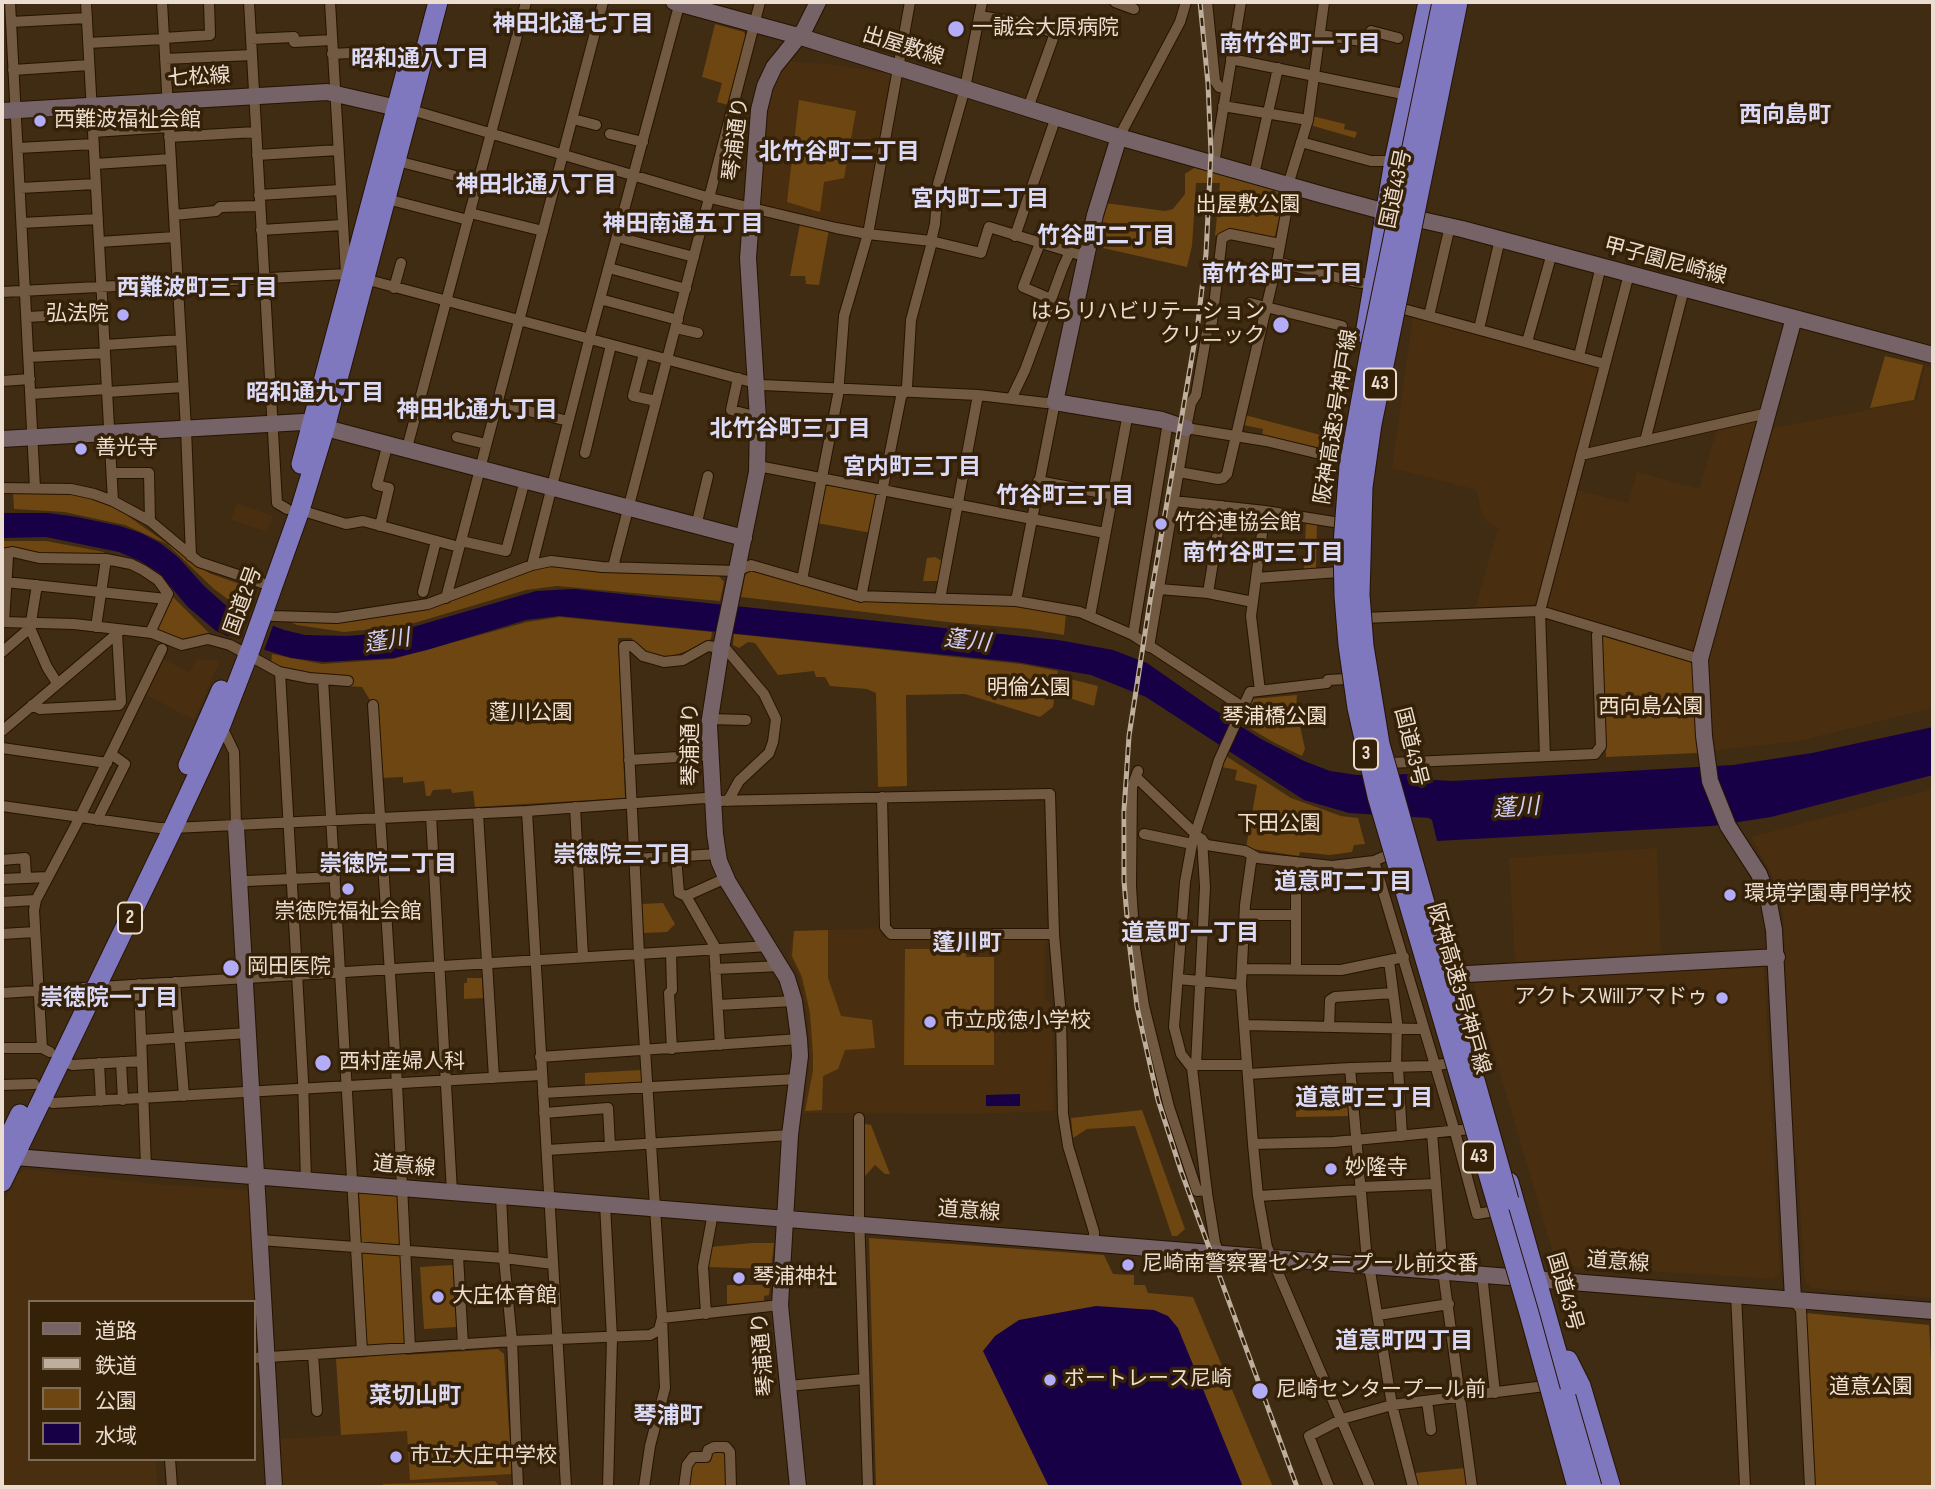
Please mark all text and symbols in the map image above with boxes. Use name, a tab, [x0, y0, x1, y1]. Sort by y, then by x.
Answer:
district label: 神田北通七丁目	[493, 11, 653, 39]
place label: 一誠会大原病院	[972, 16, 1119, 42]
marker: 一誠会大原病院	[946, 19, 966, 39]
street label: 出屋敷線	[859, 23, 947, 71]
district label: 南竹谷町一丁目	[1220, 31, 1380, 59]
district label: 昭和通八丁目	[351, 46, 489, 74]
street label: 七松線	[167, 64, 231, 92]
street label: 琴浦通り	[719, 96, 755, 182]
district label: 西向島町	[1739, 102, 1831, 130]
place label: 西難波福祉会館	[54, 108, 201, 134]
marker: 西難波福祉会館	[32, 113, 48, 129]
district label: 北竹谷町二丁目	[759, 139, 919, 167]
street label: 国道43号	[1376, 147, 1418, 231]
district label: 神田北通八丁目	[456, 172, 616, 200]
district label: 宮内町二丁目	[911, 186, 1049, 214]
park label: 出屋敷公園	[1196, 193, 1300, 219]
district label: 神田南通五丁目	[603, 211, 763, 239]
district label: 竹谷町二丁目	[1037, 223, 1175, 251]
street label: 甲子園尼崎線	[1601, 234, 1729, 290]
district label: 南竹谷町二丁目	[1202, 261, 1362, 289]
district label: 西難波町三丁目	[117, 275, 277, 303]
place label: はら リハビリテーション クリニック	[1031, 300, 1265, 350]
place label: 弘法院	[46, 302, 109, 328]
marker: 弘法院	[115, 307, 131, 323]
marker: はら リハビリテーション クリニック	[1271, 315, 1291, 335]
street label: 阪神高速3号神戸線	[1311, 328, 1363, 506]
road number: 43	[1364, 368, 1396, 400]
district label: 昭和通九丁目	[246, 380, 384, 408]
district label: 神田北通九丁目	[397, 397, 557, 425]
district label: 北竹谷町三丁目	[710, 416, 870, 444]
place label: 善光寺	[95, 436, 158, 462]
marker: 善光寺	[73, 441, 89, 457]
district label: 宮内町三丁目	[843, 454, 981, 482]
district label: 竹谷町三丁目	[996, 483, 1134, 511]
place label: 竹谷連協会館	[1175, 511, 1301, 537]
marker: 竹谷連協会館	[1153, 516, 1169, 532]
district label: 南竹谷町三丁目	[1183, 540, 1343, 568]
street label: 国道2号	[220, 563, 268, 639]
water label: 蓬川	[362, 625, 412, 659]
water label: 蓬川	[943, 626, 991, 658]
park label: 明倫公園	[987, 676, 1071, 702]
park label: 西向島公園	[1599, 695, 1703, 721]
park label: 蓬川公園	[489, 701, 573, 727]
street label: 琴浦通り	[679, 702, 705, 786]
park label: 琴浦橋公園	[1223, 705, 1327, 731]
street label: 国道43号	[1388, 705, 1432, 789]
road number: 3	[1354, 738, 1378, 769]
water label: 蓬川	[1492, 794, 1540, 824]
park label: 下田公園	[1237, 812, 1321, 838]
district label: 崇徳院三丁目	[553, 842, 691, 870]
district label: 崇徳院二丁目	[319, 851, 457, 879]
district label: 道意町二丁目	[1274, 869, 1412, 897]
marker: 崇徳院福祉会館	[340, 881, 356, 897]
place label: 環境学園専門学校	[1744, 882, 1912, 908]
marker: 環境学園専門学校	[1722, 887, 1738, 903]
place label: 崇徳院福祉会館	[275, 900, 421, 926]
street label: 阪神高速3号神戸線	[1422, 901, 1494, 1077]
road number: 2	[118, 902, 142, 934]
district label: 道意町一丁目	[1121, 920, 1259, 948]
district label: 蓬川町	[933, 930, 1001, 958]
place label: 岡田医院	[247, 955, 331, 981]
marker: 岡田医院	[221, 958, 241, 978]
district label: 崇徳院一丁目	[40, 985, 178, 1013]
place label: アクトスWillアマドゥ	[1515, 985, 1708, 1011]
marker: アクトスWillアマドゥ	[1714, 990, 1730, 1006]
place label: 市立成徳小学校	[944, 1009, 1091, 1035]
marker: 市立成徳小学校	[922, 1014, 938, 1030]
place label: 西村産婦人科	[339, 1050, 465, 1076]
marker: 西村産婦人科	[313, 1053, 333, 1073]
district label: 道意町三丁目	[1295, 1085, 1433, 1113]
road number: 43	[1463, 1142, 1495, 1172]
street label: 道意線	[372, 1152, 436, 1182]
place label: 妙隆寺	[1345, 1156, 1408, 1182]
marker: 妙隆寺	[1323, 1161, 1339, 1177]
street label: 道意線	[937, 1197, 1001, 1227]
street label: 道意線	[1586, 1248, 1650, 1278]
street label: 国道43号	[1541, 1250, 1587, 1334]
place label: 尼崎南警察署センタープール前交番	[1142, 1252, 1478, 1278]
marker: 尼崎南警察署センタープール前交番	[1120, 1257, 1136, 1273]
place label: 琴浦神社	[753, 1265, 837, 1291]
marker: 琴浦神社	[731, 1270, 747, 1286]
place label: 大庄体育館	[452, 1284, 557, 1310]
marker: 大庄体育館	[430, 1289, 446, 1305]
legend	[28, 1300, 256, 1461]
street label: 琴浦通り	[748, 1311, 780, 1397]
text: 道路	[95, 1319, 137, 1344]
district label: 道意町四丁目	[1335, 1328, 1473, 1356]
text: 鉄道	[95, 1354, 137, 1379]
place label: ボートレース尼崎	[1064, 1367, 1232, 1393]
marker: ボートレース尼崎	[1042, 1372, 1058, 1388]
park label: 道意公園	[1829, 1375, 1913, 1401]
place label: 尼崎センタープール前	[1276, 1378, 1486, 1404]
marker: 尼崎センタープール前	[1250, 1381, 1270, 1401]
district label: 菜切山町	[369, 1383, 461, 1411]
text: 公園	[95, 1389, 137, 1414]
district label: 琴浦町	[634, 1403, 702, 1431]
text: 水域	[95, 1424, 137, 1449]
place label: 市立大庄中学校	[410, 1444, 557, 1470]
marker: 市立大庄中学校	[388, 1449, 404, 1465]

